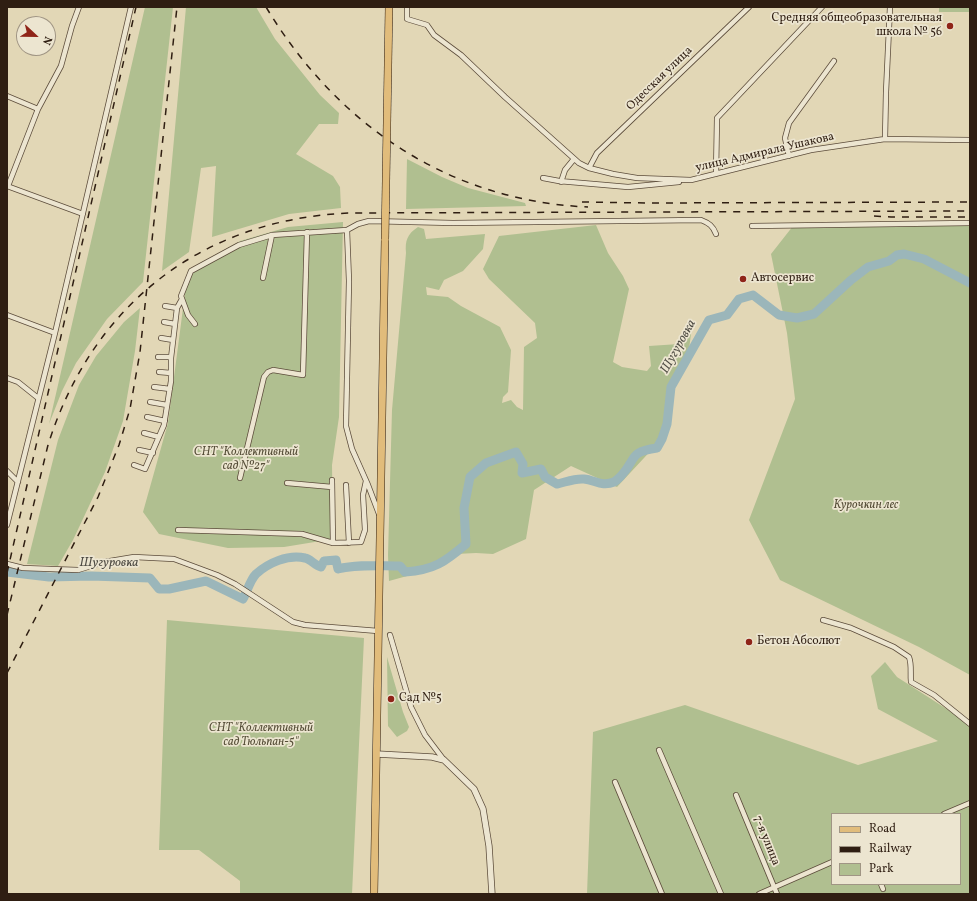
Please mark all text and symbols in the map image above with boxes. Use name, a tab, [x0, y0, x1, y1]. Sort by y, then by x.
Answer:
place label: Средняя общеобразовательная школа № 56	[771, 12, 942, 40]
north arrow	[16, 16, 56, 56]
marker: Средняя общеобразовательная школа № 56	[945, 21, 955, 31]
text: N	[38, 34, 55, 47]
street label: Одесская улица	[624, 44, 696, 114]
street label: улица Адмирала Ушакова	[694, 130, 836, 176]
place label: Автосервис	[751, 272, 814, 286]
marker: Автосервис	[738, 274, 748, 284]
water label: Шугуровка	[658, 317, 700, 377]
park label: СНТ "Коллективный сад №27"	[194, 446, 298, 474]
park label: Курочкин лес	[834, 499, 898, 513]
water label: Шугуровка	[80, 556, 138, 572]
place label: Бетон Абсолют	[757, 635, 840, 649]
marker: Бетон Абсолют	[744, 637, 754, 647]
place label: Сад №5	[399, 692, 442, 706]
marker: Сад №5	[386, 694, 396, 704]
park label: СНТ "Коллективный сад Тюльпан-5"	[209, 722, 313, 750]
legend	[831, 813, 961, 885]
street label: 7-я улица	[750, 814, 782, 868]
text: Road	[869, 821, 896, 837]
text: Railway	[869, 841, 912, 857]
text: Park	[869, 861, 894, 877]

